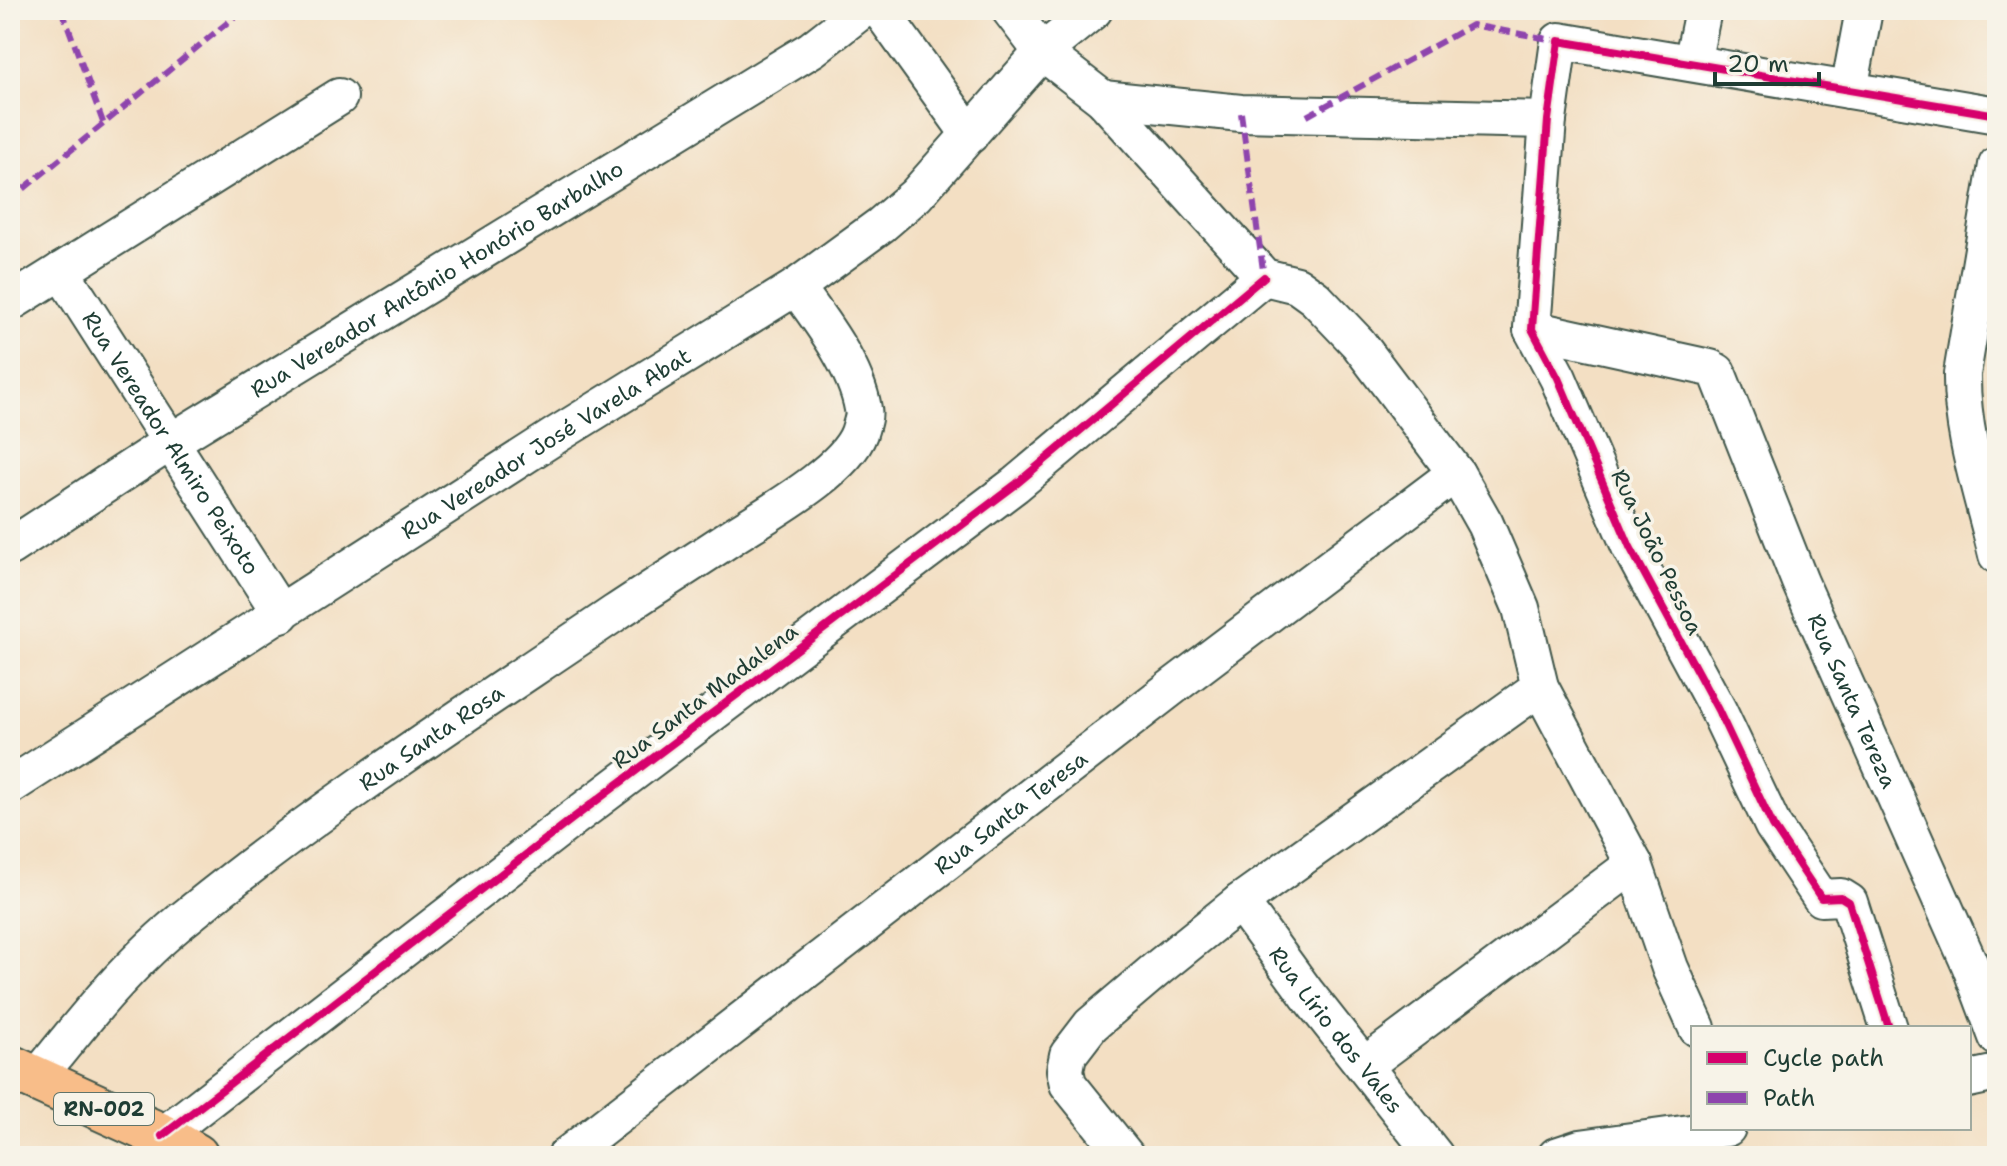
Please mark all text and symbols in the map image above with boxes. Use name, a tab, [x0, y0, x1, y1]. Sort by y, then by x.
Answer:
scale bar	[1715, 36, 1819, 86]
text: 20 m	[1727, 48, 1789, 80]
street label: Rua Vereador Antônio Honório Barbalho	[245, 154, 629, 404]
street label: Rua Vereador Almiro Peixoto	[76, 306, 266, 580]
street label: Rua Vereador José Varela Abat	[395, 341, 696, 546]
street label: Rua João Pessoa	[1604, 464, 1710, 640]
street label: Rua Santa Tereza	[1801, 609, 1904, 793]
street label: Rua Santa Madalena	[606, 616, 804, 775]
street label: Rua Santa Rosa	[353, 677, 510, 797]
street label: Rua Santa Teresa	[928, 744, 1093, 881]
street label: Rua Lírio dos Vales	[1263, 941, 1410, 1119]
legend	[1691, 1026, 1971, 1130]
text: Cycle path	[1763, 1042, 1884, 1074]
text: Path	[1763, 1082, 1815, 1114]
road number: RN-002	[54, 1093, 154, 1125]

